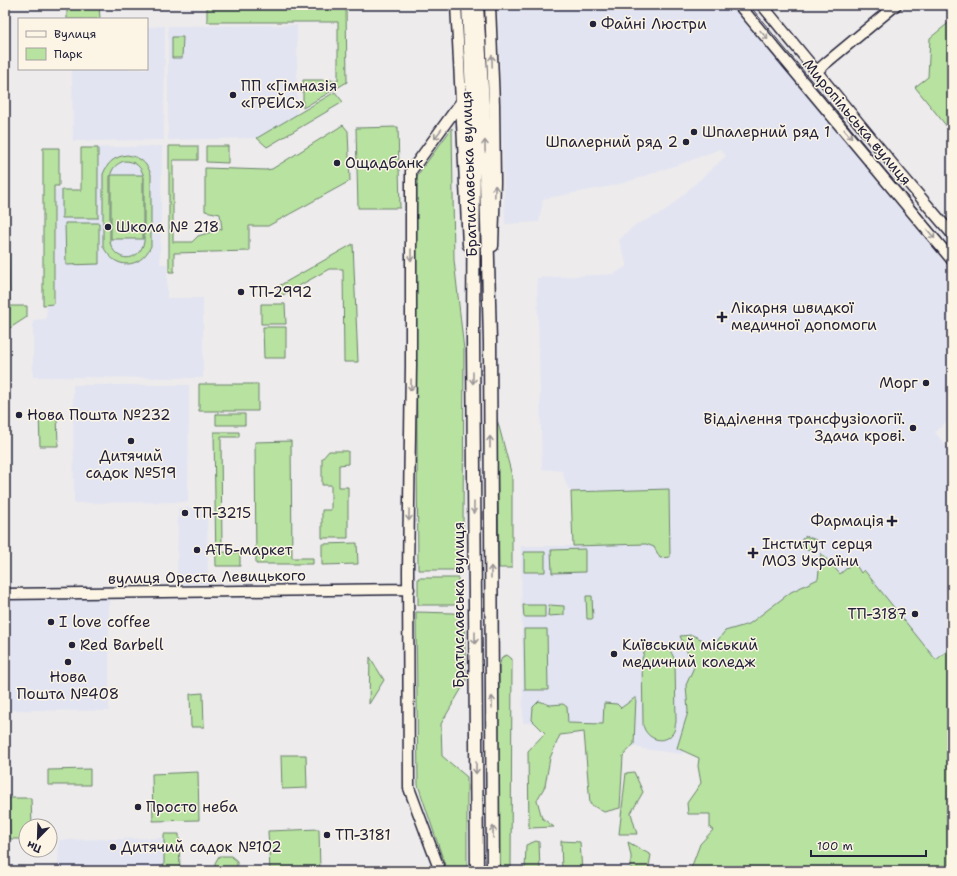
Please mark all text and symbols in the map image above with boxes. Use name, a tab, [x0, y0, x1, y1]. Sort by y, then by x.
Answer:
place label: Файні Люстри	[601, 14, 707, 34]
legend	[18, 18, 148, 70]
marker: Файні Люстри	[588, 19, 598, 29]
text: Вулиця	[54, 26, 96, 42]
one-way arrow	[760, 30, 769, 40]
text: Парк	[54, 46, 83, 62]
street label: Миропільська вулиця	[798, 54, 916, 190]
one-way arrow	[488, 55, 496, 68]
place label: ПП «Гімназія «ГРЕЙС»	[241, 76, 337, 113]
marker: ПП «Гімназія «ГРЕЙС»	[228, 90, 238, 100]
street label: Братиславська вулиця	[456, 91, 482, 257]
place label: Шпалерний ряд 1	[702, 122, 830, 142]
marker: Шпалерний ряд 1	[689, 127, 699, 137]
one-way arrow	[434, 128, 442, 139]
one-way arrow	[843, 129, 852, 139]
place label: Шпалерний ряд 2	[546, 132, 678, 152]
marker: Шпалерний ряд 2	[681, 137, 691, 147]
one-way arrow	[481, 140, 489, 153]
place label: Ощадбанк	[345, 153, 423, 173]
marker: Ощадбанк	[332, 158, 342, 168]
one-way arrow	[491, 185, 499, 198]
place label: Школа № 218	[116, 217, 219, 237]
marker: Школа № 218	[103, 222, 113, 232]
one-way arrow	[927, 229, 936, 240]
one-way arrow	[407, 248, 415, 261]
place label: ТП-2992	[249, 282, 312, 302]
marker: ТП-2992	[236, 287, 246, 297]
place label: Лікарня швидкої медичної допомоги	[731, 298, 877, 335]
marker: Лікарня швидкої медичної допомоги	[716, 311, 728, 323]
one-way arrow	[469, 371, 477, 384]
place label: Морг	[879, 373, 918, 393]
one-way arrow	[407, 378, 415, 391]
marker: Морг	[921, 378, 931, 388]
place label: Нова Пошта №232	[27, 405, 170, 425]
place label: Відділення трансфузіології. Здача крові.	[704, 409, 905, 446]
marker: Нова Пошта №232	[14, 410, 24, 420]
marker: Відділення трансфузіології. Здача крові.	[908, 423, 918, 433]
marker: Дитячий садок №519	[126, 436, 136, 446]
one-way arrow	[486, 436, 494, 449]
place label: Дитячий садок №519	[85, 446, 177, 483]
one-way arrow	[470, 501, 478, 514]
place label: ТП-3215	[193, 503, 251, 523]
marker: ТП-3215	[180, 508, 190, 518]
one-way arrow	[405, 508, 413, 521]
place label: Фармація	[811, 511, 884, 531]
marker: Фармація	[887, 516, 897, 526]
street label: Братиславська вулиця	[449, 522, 469, 688]
place label: Інститут серця МОЗ України	[762, 534, 873, 571]
place label: АТБ-маркет	[205, 540, 293, 560]
marker: АТБ-маркет	[192, 545, 202, 555]
marker: Інститут серця МОЗ України	[747, 547, 759, 559]
street label: вулиця Ореста Левицького	[108, 565, 306, 589]
one-way arrow	[487, 566, 495, 579]
place label: ТП-3187	[847, 604, 907, 624]
marker: ТП-3187	[910, 609, 920, 619]
place label: I love coffee	[59, 612, 151, 632]
marker: I love coffee	[46, 617, 56, 627]
one-way arrow	[471, 631, 479, 644]
place label: Red Barbell	[80, 635, 164, 655]
place label: Київський міський медичний коледж	[622, 635, 758, 672]
marker: Red Barbell	[67, 640, 77, 650]
marker: Київський міський медичний коледж	[609, 649, 619, 659]
marker: Нова Пошта №408	[63, 657, 73, 667]
place label: Нова Пошта №408	[17, 667, 119, 704]
one-way arrow	[488, 696, 496, 709]
one-way arrow	[472, 761, 480, 774]
place label: Просто неба	[146, 797, 238, 817]
marker: Просто неба	[133, 802, 143, 812]
north arrow	[18, 818, 58, 858]
place label: ТП-3181	[335, 825, 391, 845]
one-way arrow	[489, 826, 497, 839]
marker: ТП-3181	[322, 830, 332, 840]
scale bar	[811, 832, 926, 858]
text: Пн	[25, 837, 44, 856]
place label: Дитячий садок №102	[121, 837, 282, 857]
text: 100 m	[817, 838, 853, 854]
marker: Дитячий садок №102	[108, 842, 118, 852]

